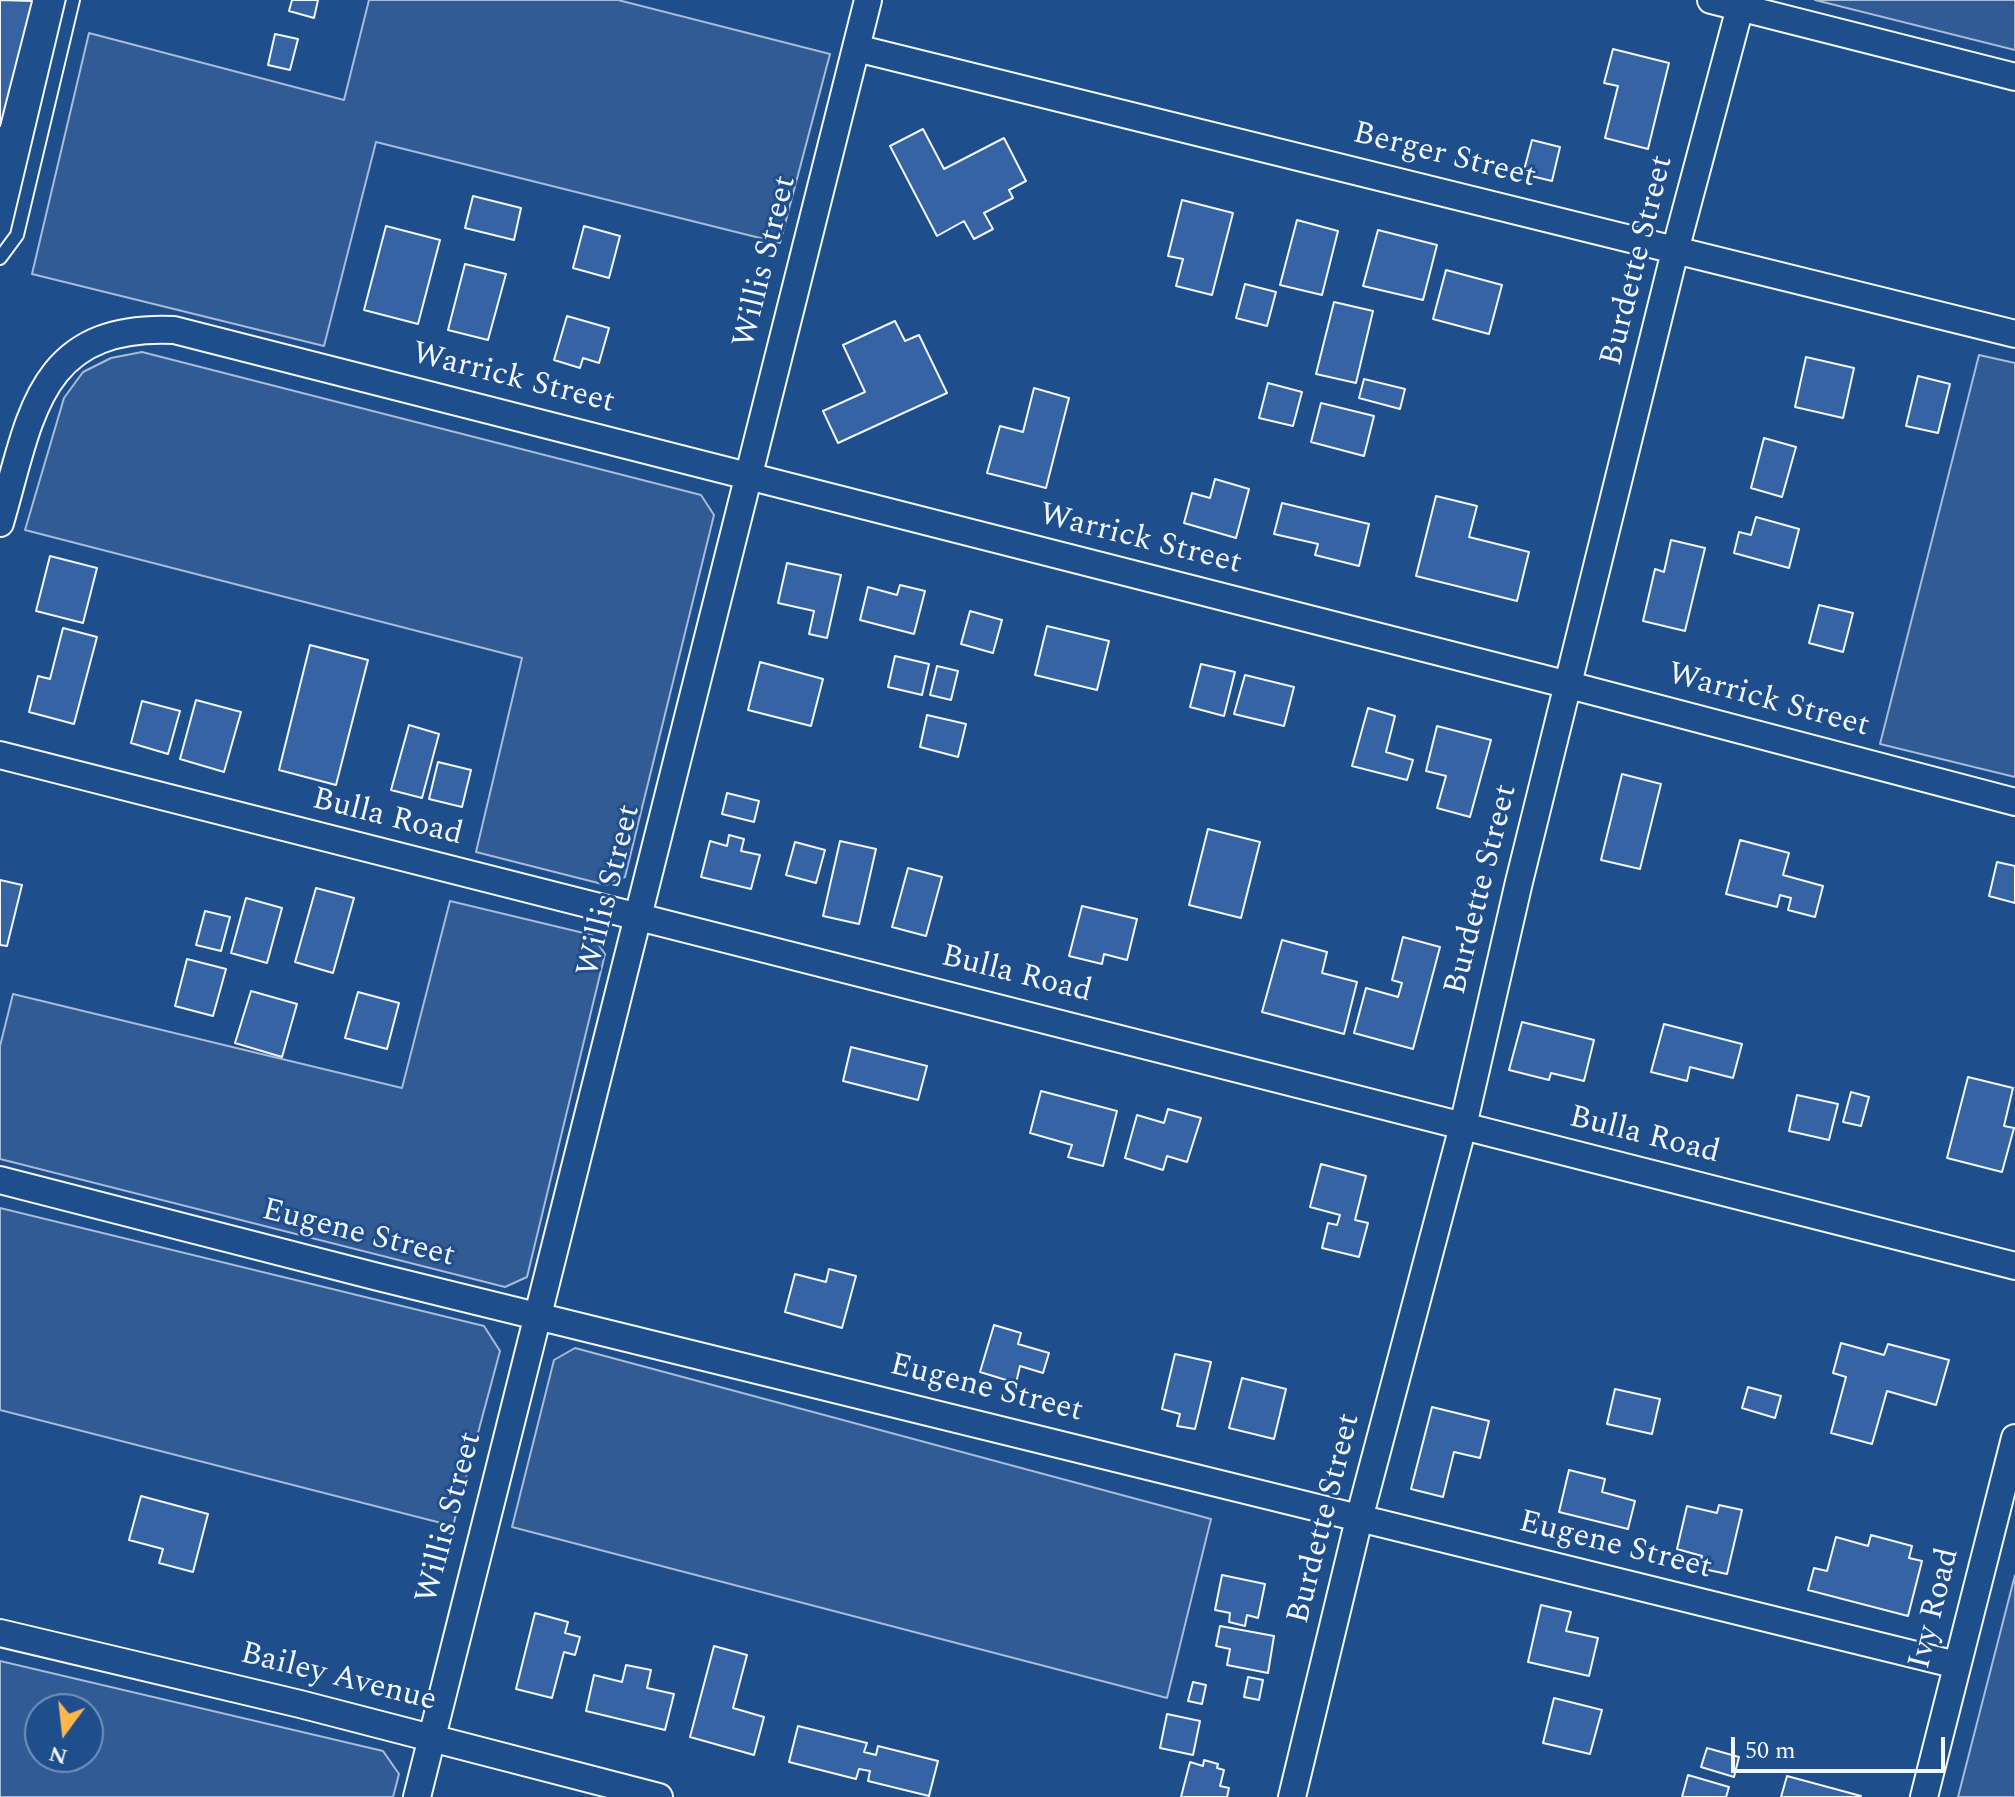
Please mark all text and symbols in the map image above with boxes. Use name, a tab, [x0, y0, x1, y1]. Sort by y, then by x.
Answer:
street label: Berger Street	[1349, 116, 1539, 198]
street label: Burdette Street	[1594, 152, 1684, 370]
street label: Willis Street	[727, 172, 807, 352]
street label: Warrick Street	[408, 336, 618, 424]
street label: Warrick Street	[1035, 497, 1245, 585]
street label: Warrick Street	[1663, 657, 1873, 747]
street label: Burdette Street	[1438, 781, 1528, 999]
street label: Bulla Road	[308, 782, 466, 856]
street label: Willis Street	[571, 801, 651, 981]
street label: Bulla Road	[937, 939, 1095, 1013]
street label: Bulla Road	[1565, 1100, 1723, 1174]
street label: Eugene Street	[258, 1192, 458, 1278]
street label: Eugene Street	[886, 1347, 1086, 1433]
street label: Burdette Street	[1281, 1410, 1371, 1628]
street label: Willis Street	[410, 1428, 492, 1608]
street label: Eugene Street	[1515, 1504, 1715, 1590]
street label: Ivy Road	[1902, 1545, 1970, 1673]
street label: Bailey Avenue	[236, 1636, 440, 1722]
north arrow	[24, 1693, 104, 1773]
scale bar	[1735, 1721, 1949, 1771]
text: 50 m	[1745, 1733, 1796, 1769]
text: N	[45, 1736, 71, 1773]

